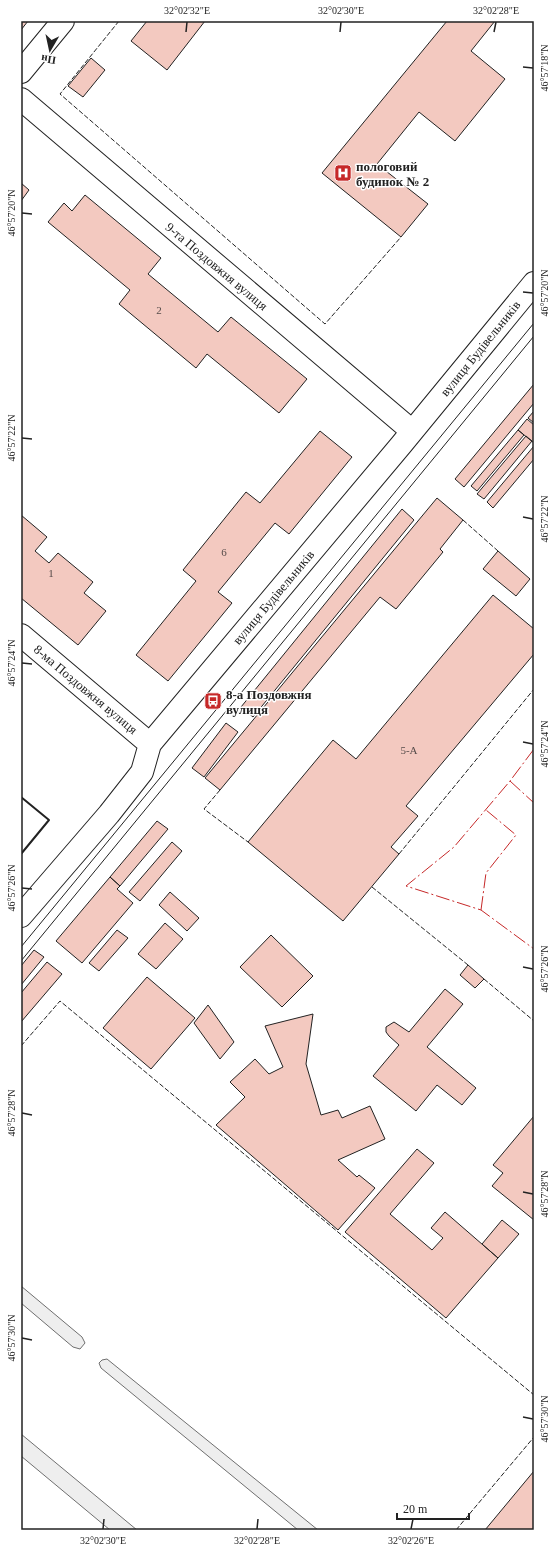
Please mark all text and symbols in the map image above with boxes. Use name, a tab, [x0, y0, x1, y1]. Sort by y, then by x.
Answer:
text: 32°02'32"E	[164, 5, 210, 16]
text: 32°02'30"E	[318, 5, 364, 16]
text: 32°02'28"E	[473, 5, 519, 16]
north arrow	[30, 30, 70, 70]
text: 46°57'18"N	[539, 44, 550, 92]
text: Пн	[39, 53, 57, 67]
place label: пологовий будинок № 2	[356, 159, 429, 189]
hospital icon: пологовий будинок № 2	[333, 163, 353, 183]
text: 46°57'20"N	[6, 189, 17, 237]
street label: 9-та Поздовжня вулиця	[163, 219, 271, 313]
text: 46°57'20"N	[539, 269, 550, 317]
street label: вулиця Будівельників	[437, 298, 524, 399]
house number: 2	[156, 304, 162, 316]
text: 46°57'22"N	[6, 414, 17, 462]
text: 46°57'22"N	[539, 495, 550, 543]
house number: 6	[221, 546, 227, 558]
street label: вулиця Будівельників	[230, 547, 317, 648]
house number: 1	[48, 567, 54, 579]
text: 46°57'24"N	[6, 639, 17, 687]
street label: 8-ма Поздовжня вулиця	[31, 642, 141, 737]
place label: 8-а Поздовжня вулиця	[226, 687, 312, 717]
bus stop icon: 8-а Поздовжня вулиця	[203, 691, 223, 711]
text: 46°57'24"N	[539, 720, 550, 768]
house number: 5-А	[400, 744, 418, 756]
text: 46°57'26"N	[6, 864, 17, 912]
text: 46°57'26"N	[539, 945, 550, 993]
text: 46°57'28"N	[6, 1089, 17, 1137]
text: 46°57'28"N	[539, 1170, 550, 1218]
text: 46°57'30"N	[6, 1314, 17, 1362]
text: 46°57'30"N	[539, 1395, 550, 1443]
scale bar	[397, 1495, 469, 1521]
text: 20 m	[403, 1502, 428, 1516]
text: 32°02'30"E	[80, 1535, 126, 1546]
text: 32°02'28"E	[234, 1535, 280, 1546]
text: 32°02'26"E	[388, 1535, 434, 1546]

